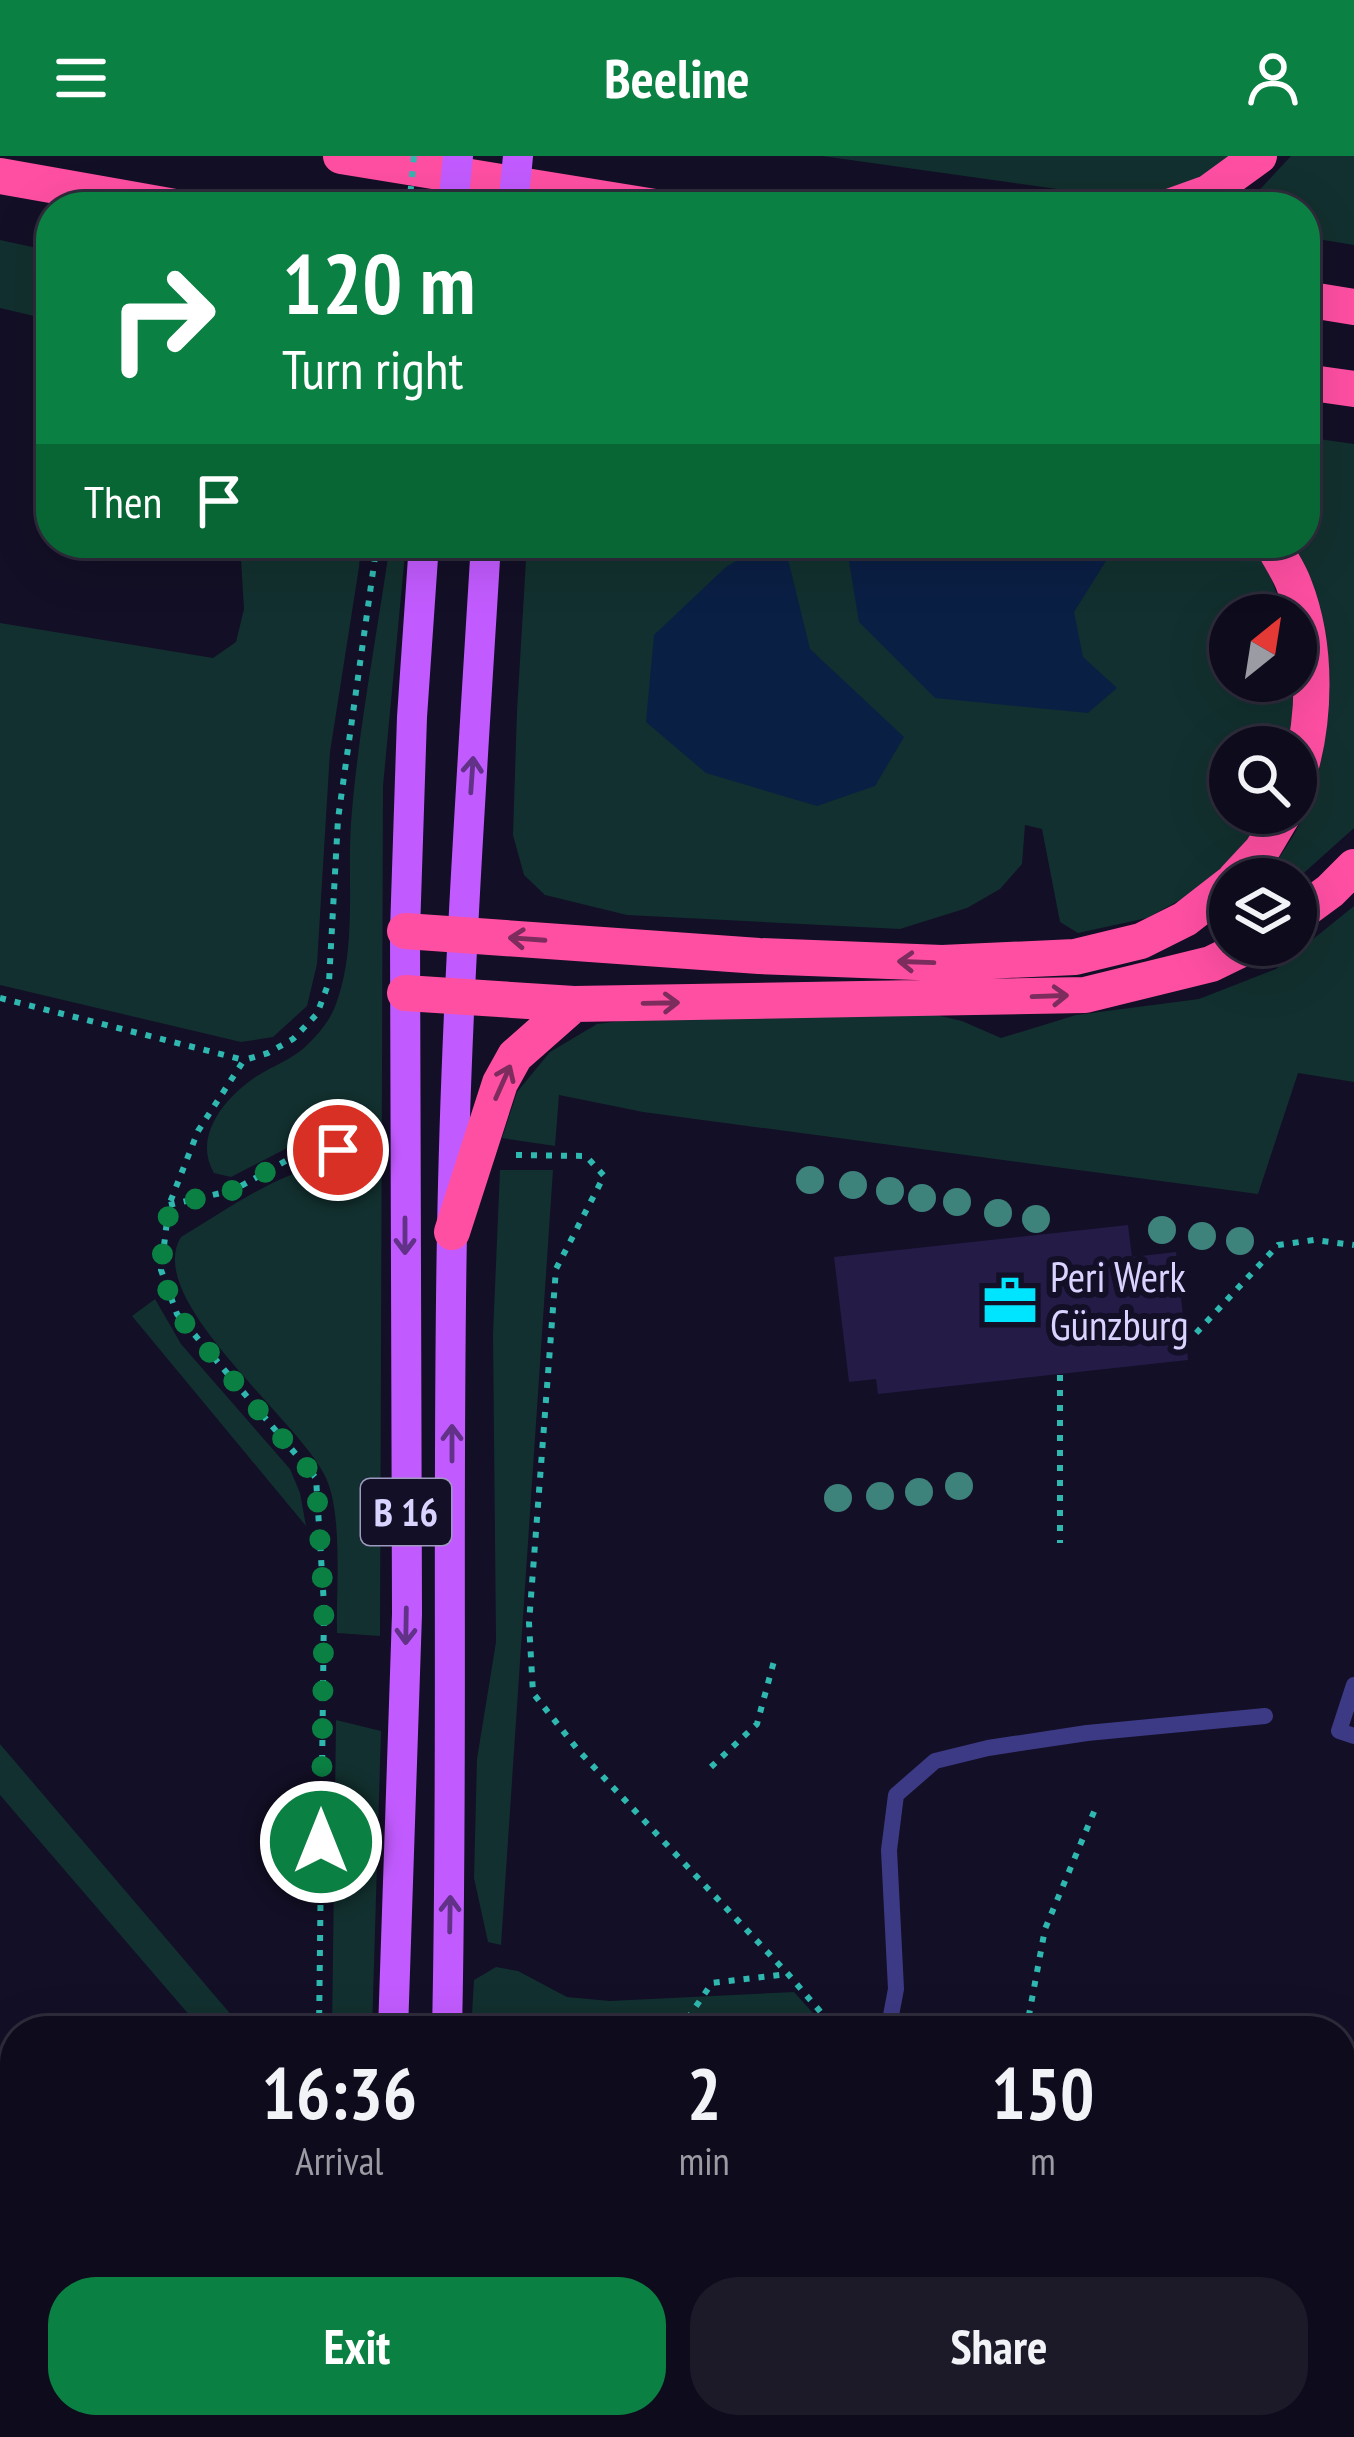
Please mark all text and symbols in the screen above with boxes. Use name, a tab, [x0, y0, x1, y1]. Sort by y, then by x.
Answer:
text: Beeline	[604, 43, 750, 113]
icon: menu	[48, 45, 114, 111]
icon: person	[1240, 45, 1306, 111]
text: 120 m	[282, 228, 475, 337]
icon: right	[84, 240, 240, 396]
text: Turn right	[282, 334, 463, 404]
icon: arrive	[186, 468, 252, 534]
text: Then	[84, 472, 162, 530]
north arrow	[1209, 594, 1317, 702]
map controls	[1209, 594, 1317, 966]
button: search	[1209, 726, 1317, 834]
one-way arrow	[460, 756, 483, 795]
button: layers	[1209, 858, 1317, 966]
one-way arrow	[508, 927, 547, 950]
one-way arrow	[897, 950, 936, 973]
one-way arrow	[1030, 984, 1069, 1007]
one-way arrow	[641, 991, 680, 1014]
one-way arrow	[493, 1065, 515, 1101]
pin	[287, 1099, 389, 1201]
icon: arrive	[305, 1117, 371, 1183]
one-way arrow	[394, 1216, 416, 1255]
place label: Peri Werk Günzburg	[1050, 1249, 1189, 1352]
office icon: Peri Werk Günzburg	[981, 1272, 1039, 1330]
one-way arrow	[441, 1424, 463, 1463]
road number: B 16	[361, 1479, 451, 1545]
one-way arrow	[395, 1606, 418, 1645]
position arrow	[258, 1779, 384, 1905]
one-way arrow	[438, 1895, 461, 1934]
text: 16:36	[262, 2046, 417, 2139]
text: 2	[687, 2046, 721, 2139]
text: 150	[991, 2046, 1094, 2139]
text: Arrival	[295, 2135, 383, 2186]
text: min	[679, 2135, 730, 2186]
text: m	[1030, 2135, 1056, 2186]
button: Exit	[48, 2277, 666, 2415]
button: Share	[690, 2277, 1308, 2415]

